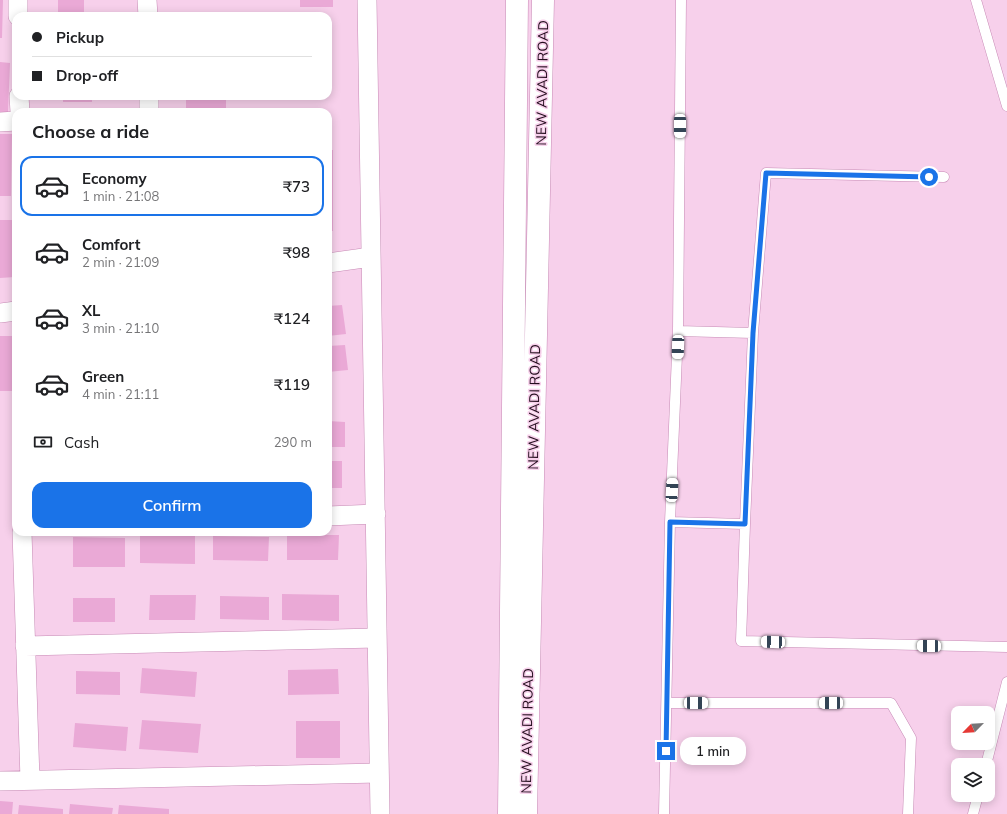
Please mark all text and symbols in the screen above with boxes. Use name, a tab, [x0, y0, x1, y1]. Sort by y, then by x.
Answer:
street label: NEW AVADI ROAD	[532, 20, 552, 146]
text: Pickup	[56, 28, 104, 47]
text: Drop-off	[56, 66, 118, 85]
car	[674, 114, 686, 138]
text: Choose a ride	[32, 120, 149, 143]
icon: car	[34, 168, 70, 204]
route start	[920, 168, 938, 186]
text: Economy	[82, 169, 147, 188]
text: ₹73	[283, 177, 310, 196]
text: 1 min · 21:08	[82, 188, 159, 204]
icon: car	[34, 234, 70, 270]
text: Comfort	[82, 235, 140, 254]
text: ₹98	[283, 243, 310, 262]
text: 2 min · 21:09	[82, 254, 159, 270]
icon: car	[34, 300, 70, 336]
text: XL	[82, 301, 100, 320]
text: ₹124	[274, 309, 310, 328]
text: 3 min · 21:10	[82, 320, 159, 336]
car	[672, 335, 684, 359]
street label: NEW AVADI ROAD	[524, 344, 544, 470]
icon: car	[34, 366, 70, 402]
text: Green	[82, 367, 124, 386]
text: ₹119	[274, 375, 310, 394]
text: 4 min · 21:11	[82, 386, 159, 402]
icon: cash	[32, 431, 54, 453]
text: Cash	[64, 433, 99, 452]
text: 290 m	[274, 434, 312, 450]
car	[665, 478, 679, 502]
button: Confirm	[32, 482, 312, 528]
car	[761, 636, 785, 648]
car	[917, 640, 941, 652]
street label: NEW AVADI ROAD	[517, 668, 537, 794]
car	[684, 697, 708, 709]
car	[819, 697, 843, 709]
north arrow	[951, 706, 995, 750]
map controls	[951, 706, 995, 802]
callout: 1 min	[680, 737, 746, 765]
route end	[657, 742, 675, 760]
text: 1 min	[696, 743, 730, 759]
button: layers	[951, 758, 995, 802]

